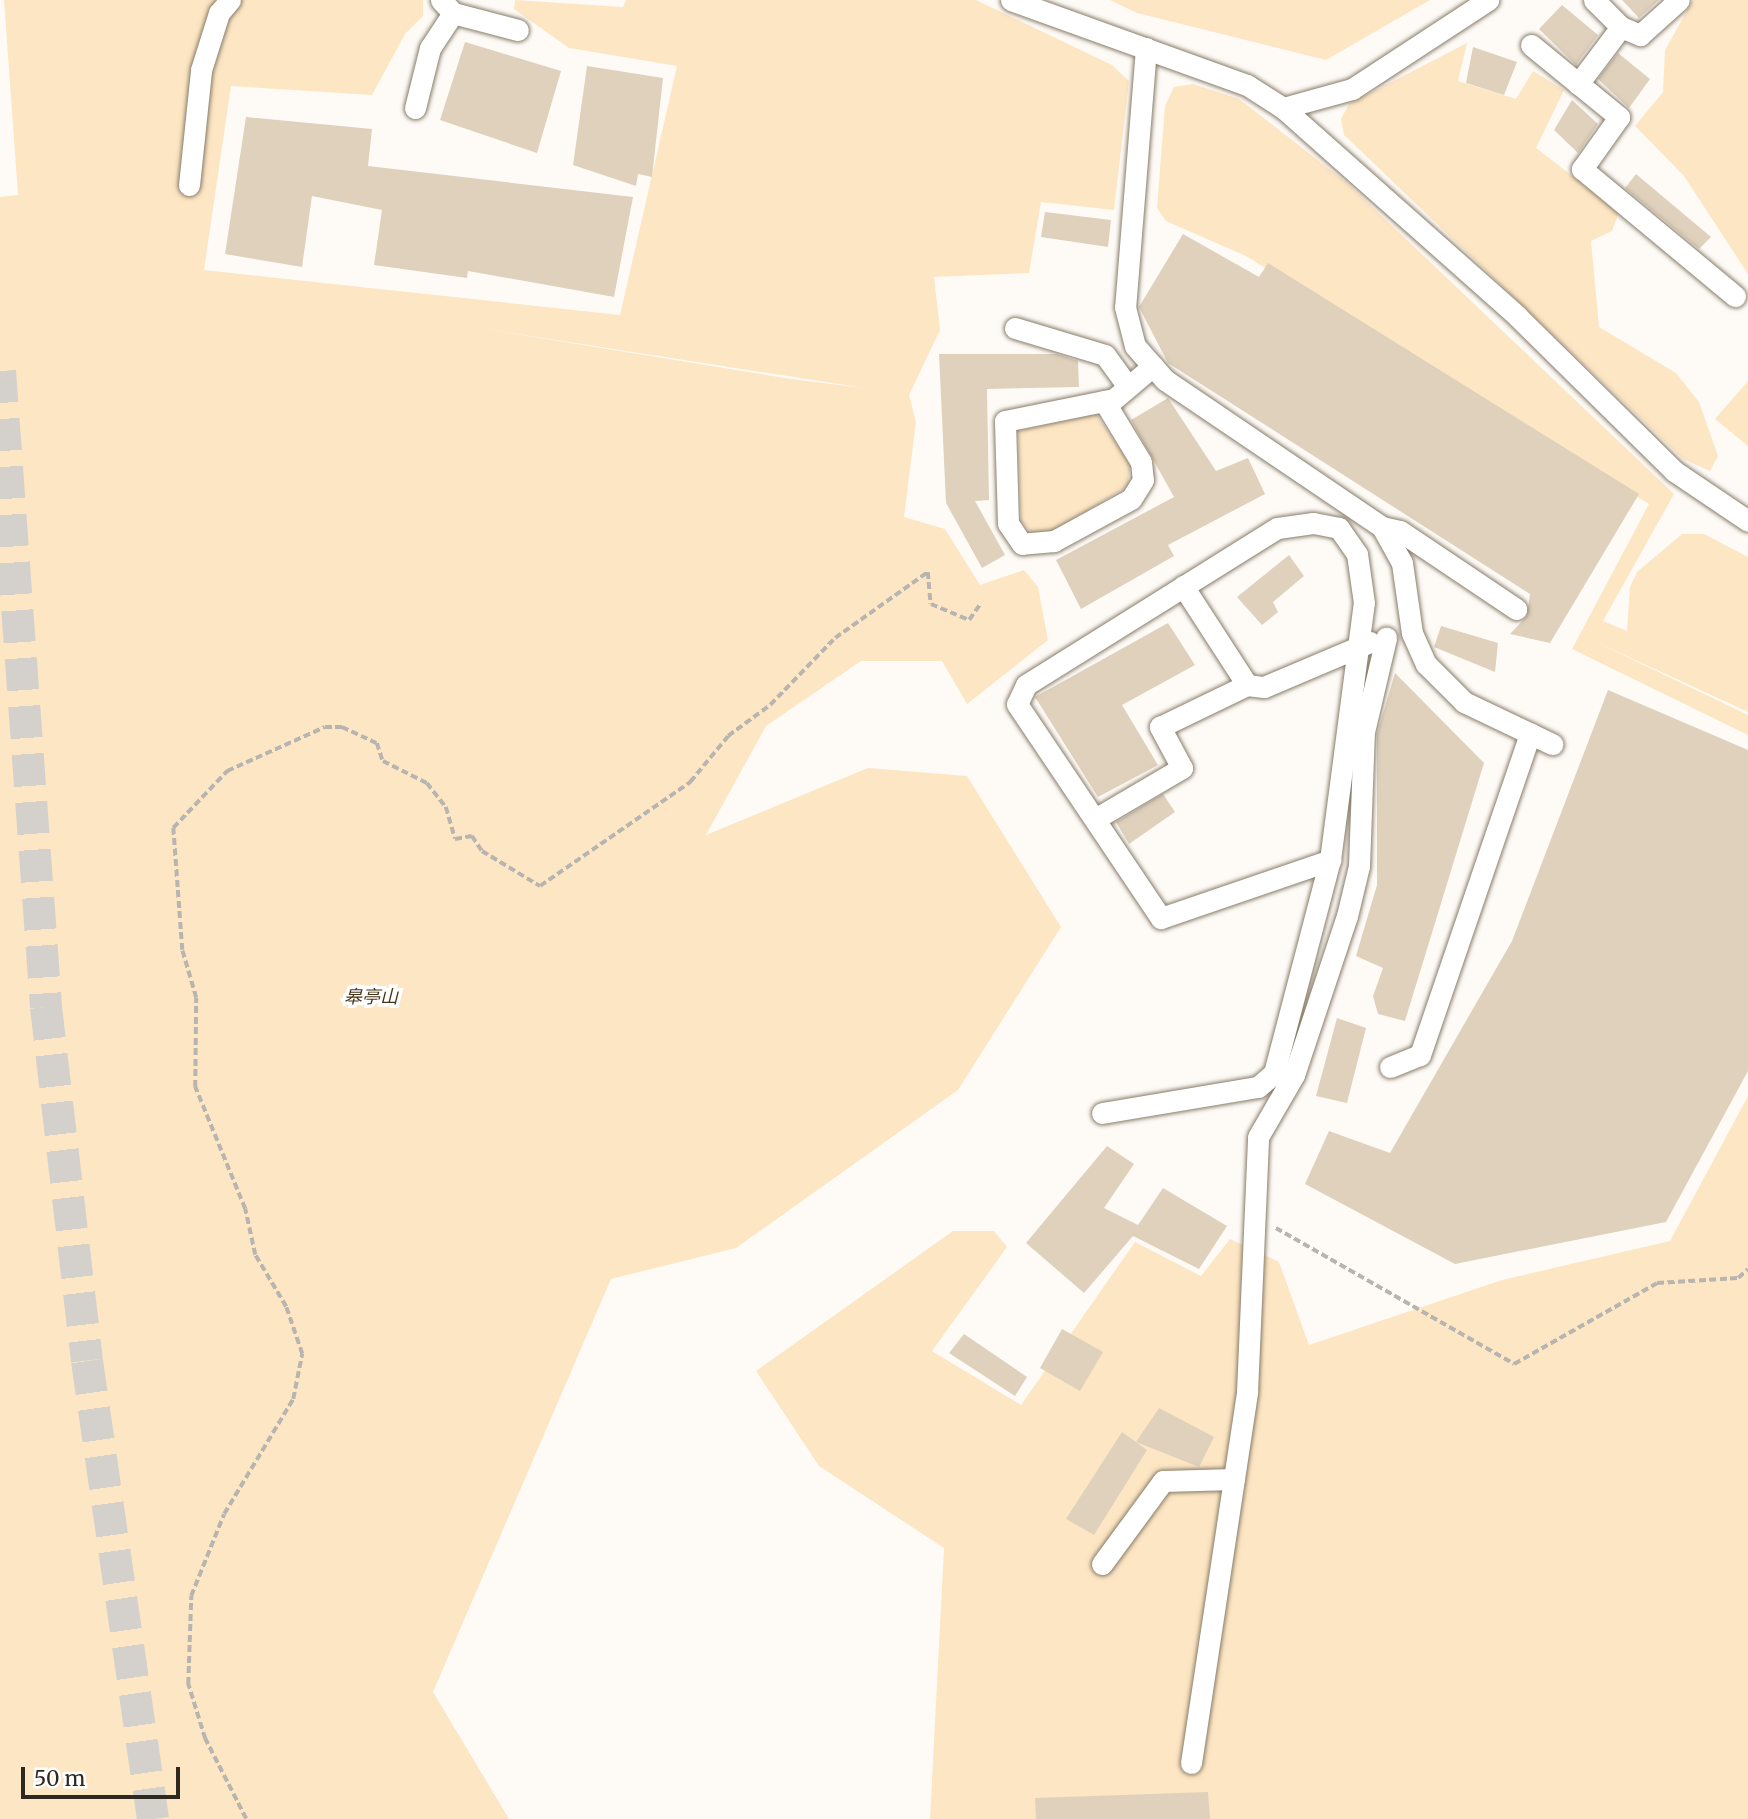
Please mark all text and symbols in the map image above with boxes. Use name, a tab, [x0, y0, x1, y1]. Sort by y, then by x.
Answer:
park label: 皋亭山	[344, 986, 398, 1008]
scale bar	[24, 1752, 184, 1796]
text: 50 m	[34, 1765, 85, 1792]

